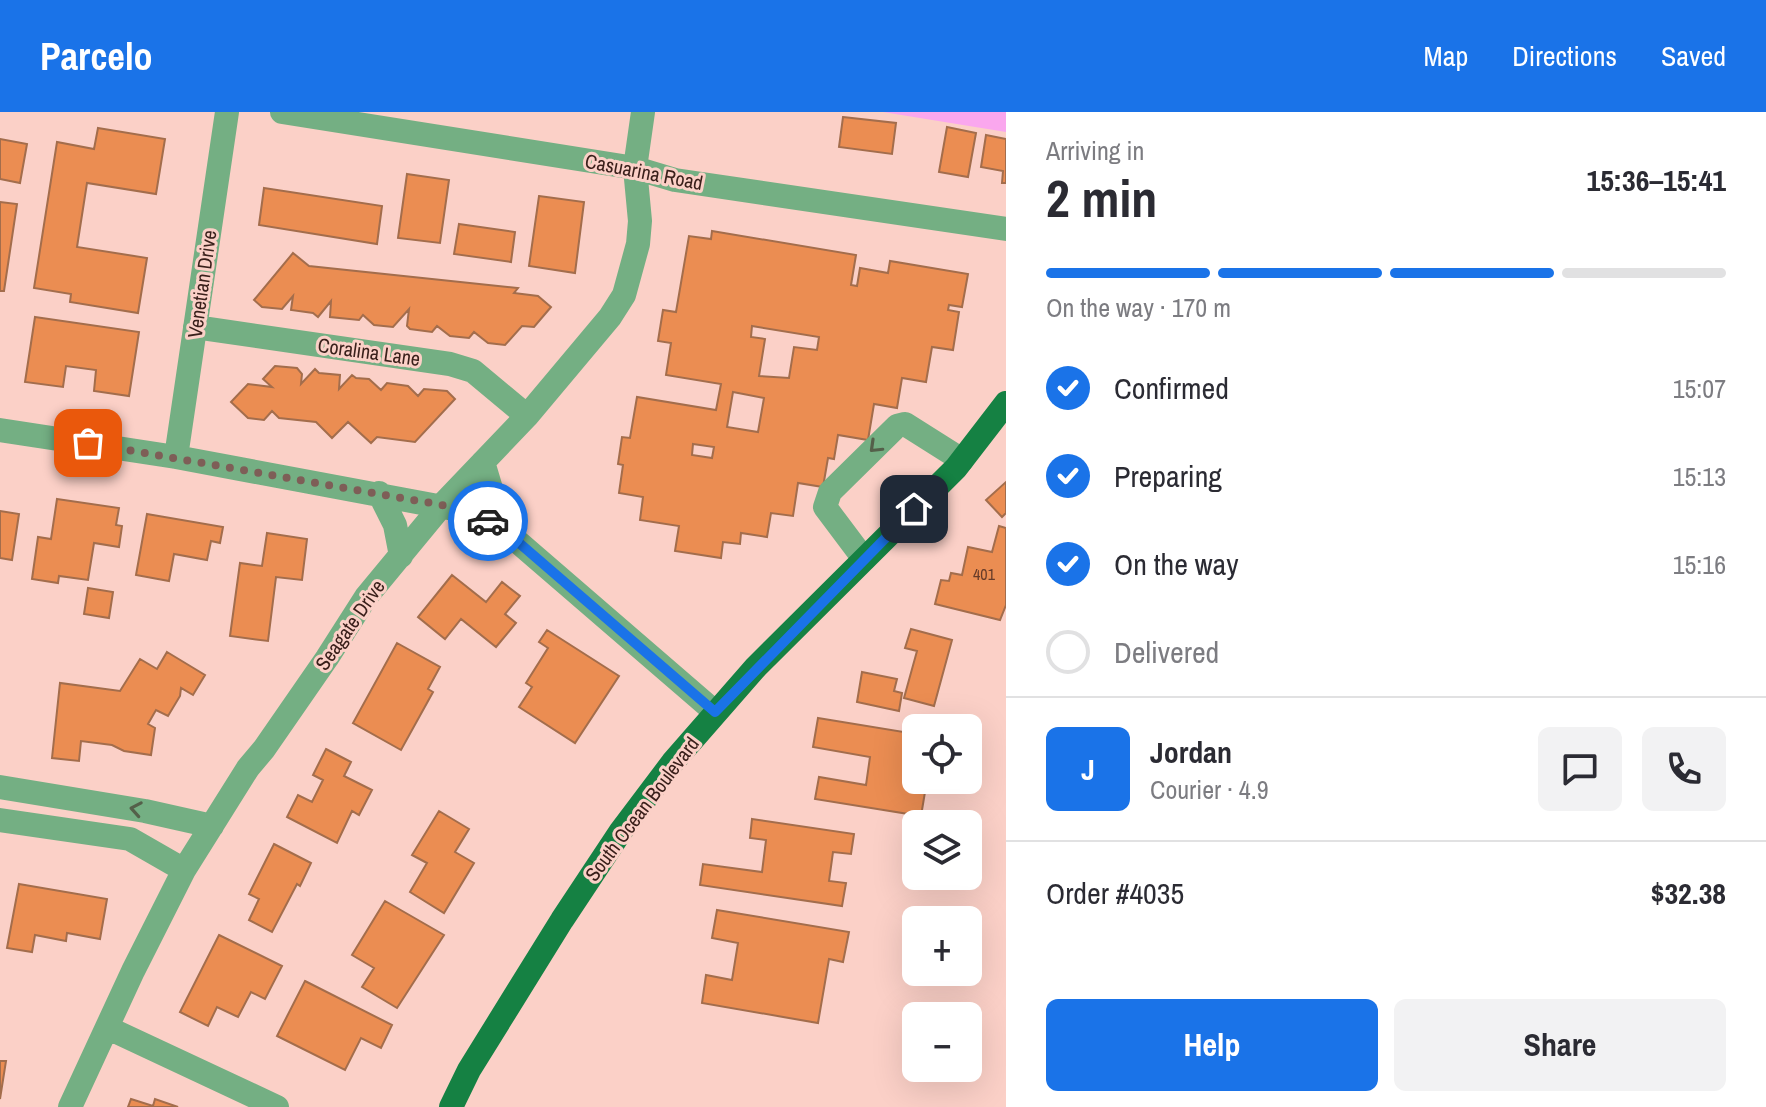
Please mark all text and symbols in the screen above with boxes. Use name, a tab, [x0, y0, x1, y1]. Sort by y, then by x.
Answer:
text: Parcelo	[40, 31, 153, 82]
text: Map	[1424, 37, 1468, 75]
text: Directions	[1512, 37, 1617, 75]
text: Saved	[1661, 37, 1726, 75]
text: Arriving in	[1046, 133, 1144, 168]
street label: Casuarina Road	[583, 147, 705, 196]
text: 15:36–15:41	[1587, 160, 1726, 200]
text: 2 min	[1046, 163, 1157, 233]
street label: Venetian Drive	[181, 228, 222, 340]
text: On the way · 170 m	[1046, 290, 1231, 325]
street label: Coralina Lane	[316, 331, 422, 372]
icon: check	[1046, 366, 1090, 410]
text: Confirmed	[1114, 368, 1229, 408]
text: 15:07	[1673, 371, 1726, 406]
pin	[54, 409, 122, 477]
icon: bag	[66, 421, 110, 465]
one-way arrow	[870, 438, 884, 453]
icon: check	[1046, 454, 1090, 498]
text: Preparing	[1114, 456, 1222, 496]
text: 15:13	[1673, 459, 1726, 494]
pin	[880, 475, 948, 543]
courier	[448, 481, 528, 561]
icon: home	[892, 487, 936, 531]
icon: car	[466, 499, 510, 543]
icon: check	[1046, 542, 1090, 586]
text: On the way	[1114, 544, 1238, 584]
text: 15:16	[1673, 547, 1726, 582]
house number: 401	[973, 563, 996, 585]
street label: Seagate Drive	[308, 574, 391, 675]
text: Delivered	[1114, 632, 1219, 672]
map controls	[902, 714, 982, 1082]
button: locate	[902, 714, 982, 794]
button: chat	[1538, 727, 1622, 811]
button: phone	[1642, 727, 1726, 811]
street label: South Ocean Boulevard	[578, 731, 705, 886]
text: Jordan	[1150, 732, 1232, 772]
text: J	[1081, 749, 1095, 789]
text: Courier · 4.9	[1150, 772, 1269, 807]
one-way arrow	[129, 802, 142, 819]
button: layers	[902, 810, 982, 890]
text: Order #4035	[1046, 873, 1184, 913]
text: $32.38	[1651, 873, 1726, 913]
button: +	[902, 906, 982, 986]
button: Help	[1046, 999, 1378, 1091]
button: Share	[1394, 999, 1726, 1091]
button: −	[902, 1002, 982, 1082]

